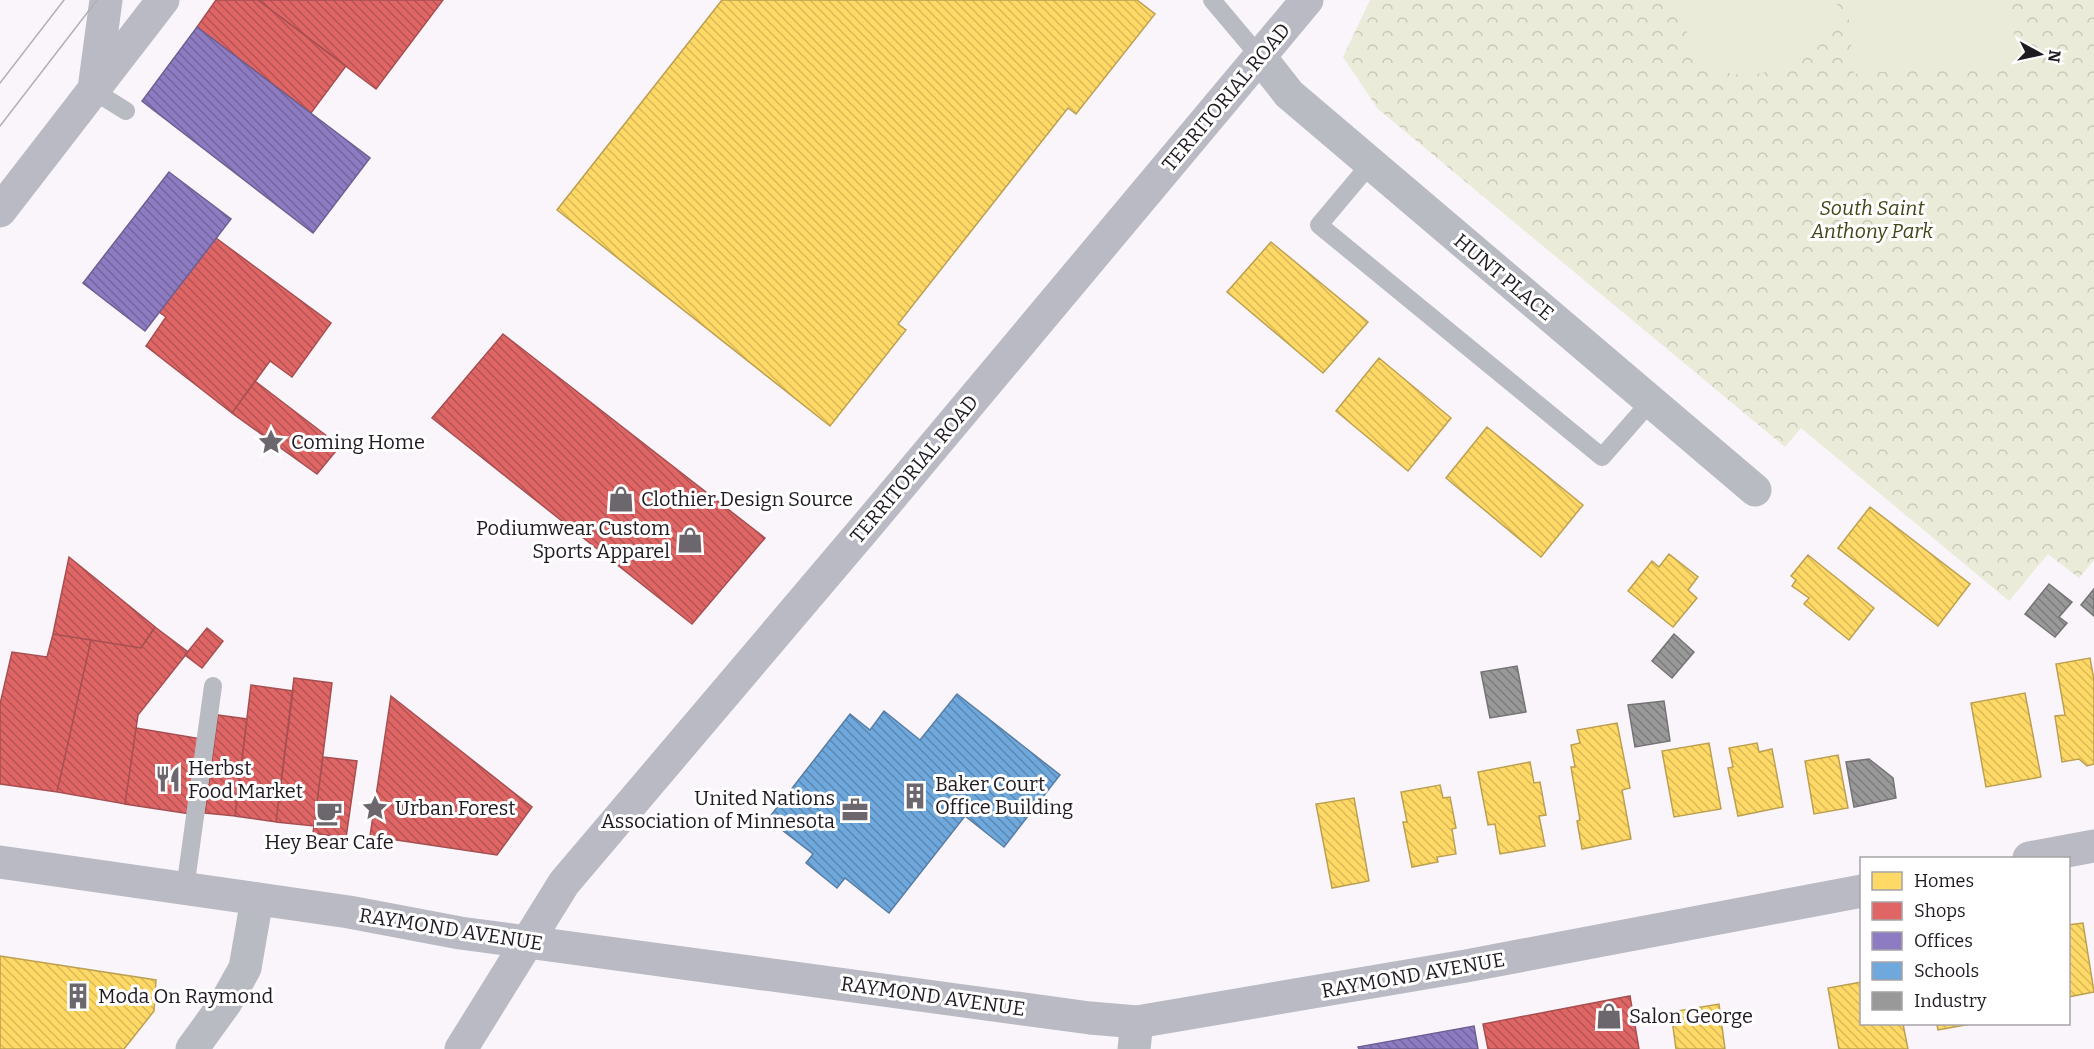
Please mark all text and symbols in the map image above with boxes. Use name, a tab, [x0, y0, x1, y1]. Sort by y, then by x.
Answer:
street label: TERRITORIAL ROAD	[1157, 18, 1295, 176]
north arrow	[2010, 24, 2070, 84]
text: N	[2044, 49, 2065, 63]
park label: South Saint Anthony Park	[1810, 196, 1933, 243]
street label: HUNT PLACE	[1449, 228, 1559, 326]
street label: TERRITORIAL ROAD	[845, 390, 983, 548]
place icon: Coming Home	[256, 427, 286, 457]
place label: Coming Home	[291, 430, 425, 454]
shop icon: Clothier Design Source	[606, 484, 636, 514]
place label: Clothier Design Source	[641, 487, 853, 511]
place label: Podiumwear Custom Sports Apparel	[476, 516, 670, 563]
shop icon: Podiumwear Custom Sports Apparel	[675, 525, 705, 555]
place label: Herbst Food Market	[188, 756, 303, 803]
restaurant icon: Herbst Food Market	[153, 764, 183, 794]
place label: Baker Court Office Building	[935, 772, 1073, 819]
building icon: Baker Court Office Building	[900, 781, 930, 811]
place label: United Nations Association of Minnesota	[601, 786, 835, 833]
place icon: Urban Forest	[360, 793, 390, 823]
office icon: United Nations Association of Minnesota	[840, 795, 870, 825]
place label: Urban Forest	[395, 796, 516, 820]
cafe icon: Hey Bear Cafe	[314, 798, 344, 828]
place label: Hey Bear Cafe	[264, 830, 394, 854]
legend	[1860, 857, 2070, 1025]
text: Homes	[1914, 870, 1974, 892]
text: Shops	[1914, 900, 1966, 922]
street label: RAYMOND AVENUE	[357, 903, 545, 955]
text: Offices	[1914, 930, 1973, 952]
street label: RAYMOND AVENUE	[1319, 947, 1507, 1003]
text: Schools	[1914, 960, 1979, 982]
street label: RAYMOND AVENUE	[839, 971, 1027, 1021]
building icon: Moda On Raymond	[63, 981, 93, 1011]
place label: Moda On Raymond	[98, 984, 274, 1008]
text: Industry	[1914, 990, 1987, 1012]
shop icon: Salon George	[1594, 1001, 1624, 1031]
place label: Salon George	[1629, 1004, 1753, 1028]

